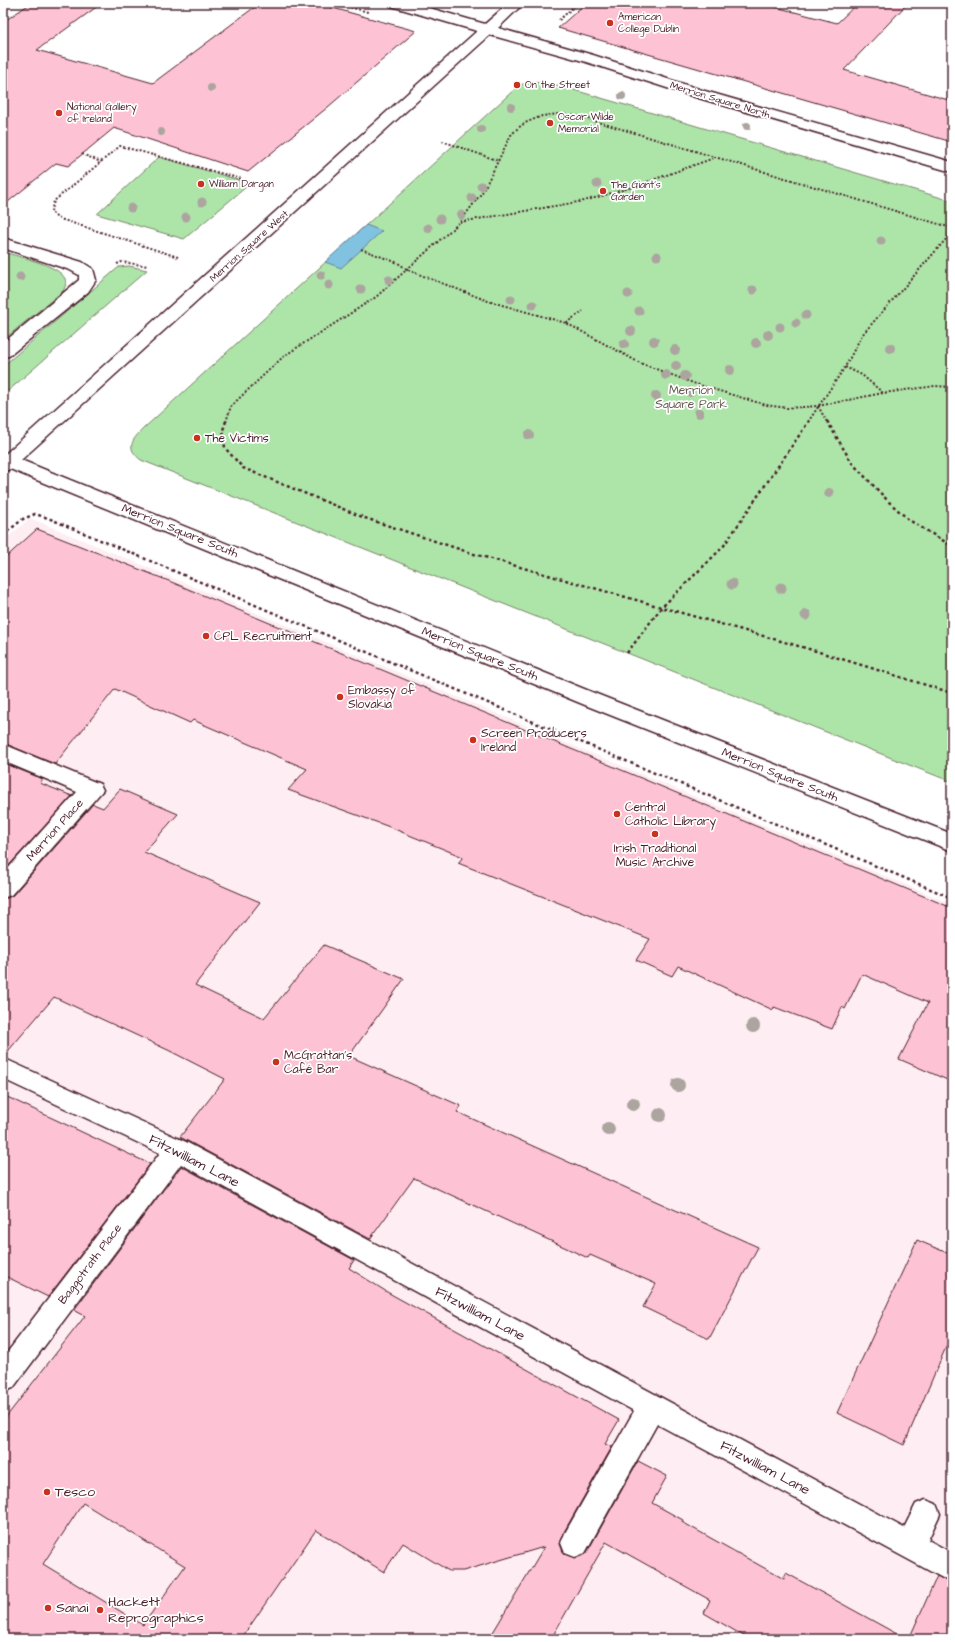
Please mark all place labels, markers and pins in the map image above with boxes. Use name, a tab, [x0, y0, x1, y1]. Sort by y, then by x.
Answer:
place label: American College Dublin	[618, 10, 679, 37]
marker: American College Dublin	[605, 18, 615, 28]
place label: On the Street	[525, 78, 590, 92]
marker: On the Street	[512, 80, 522, 90]
place label: National Gallery of Ireland	[67, 100, 137, 126]
marker: National Gallery of Ireland	[54, 108, 64, 118]
place label: Oscar Wilde Memorial	[558, 110, 614, 136]
marker: Oscar Wilde Memorial	[545, 118, 555, 128]
place label: William Dargan	[209, 177, 274, 192]
place label: The Giant's Garden	[611, 178, 661, 204]
marker: William Dargan	[196, 179, 206, 189]
marker: The Giant's Garden	[598, 186, 608, 196]
place label: The Victims	[205, 430, 269, 447]
marker: The Victims	[192, 433, 202, 443]
place label: CPL Recruitment	[214, 628, 312, 645]
marker: CPL Recruitment	[201, 631, 211, 641]
place label: Embassy of Slovakia	[348, 682, 415, 713]
marker: Embassy of Slovakia	[335, 692, 345, 702]
place label: Screen Producers Ireland	[481, 725, 587, 756]
marker: Screen Producers Ireland	[468, 735, 478, 745]
place label: Central Catholic Library	[625, 799, 716, 831]
marker: Central Catholic Library	[612, 809, 622, 819]
marker: Irish Traditional Music Archive	[650, 829, 660, 839]
place label: Irish Traditional Music Archive	[614, 840, 696, 871]
place label: McGrattan’s Café Bar	[284, 1047, 352, 1078]
marker: McGrattan’s Café Bar	[271, 1057, 281, 1067]
place label: Tesco	[55, 1482, 95, 1502]
marker: Tesco	[42, 1487, 52, 1497]
place label: Hackett Reprographics	[108, 1592, 204, 1628]
place label: Sanai	[56, 1598, 88, 1618]
marker: Sanai	[43, 1603, 53, 1613]
marker: Hackett Reprographics	[95, 1605, 105, 1615]

